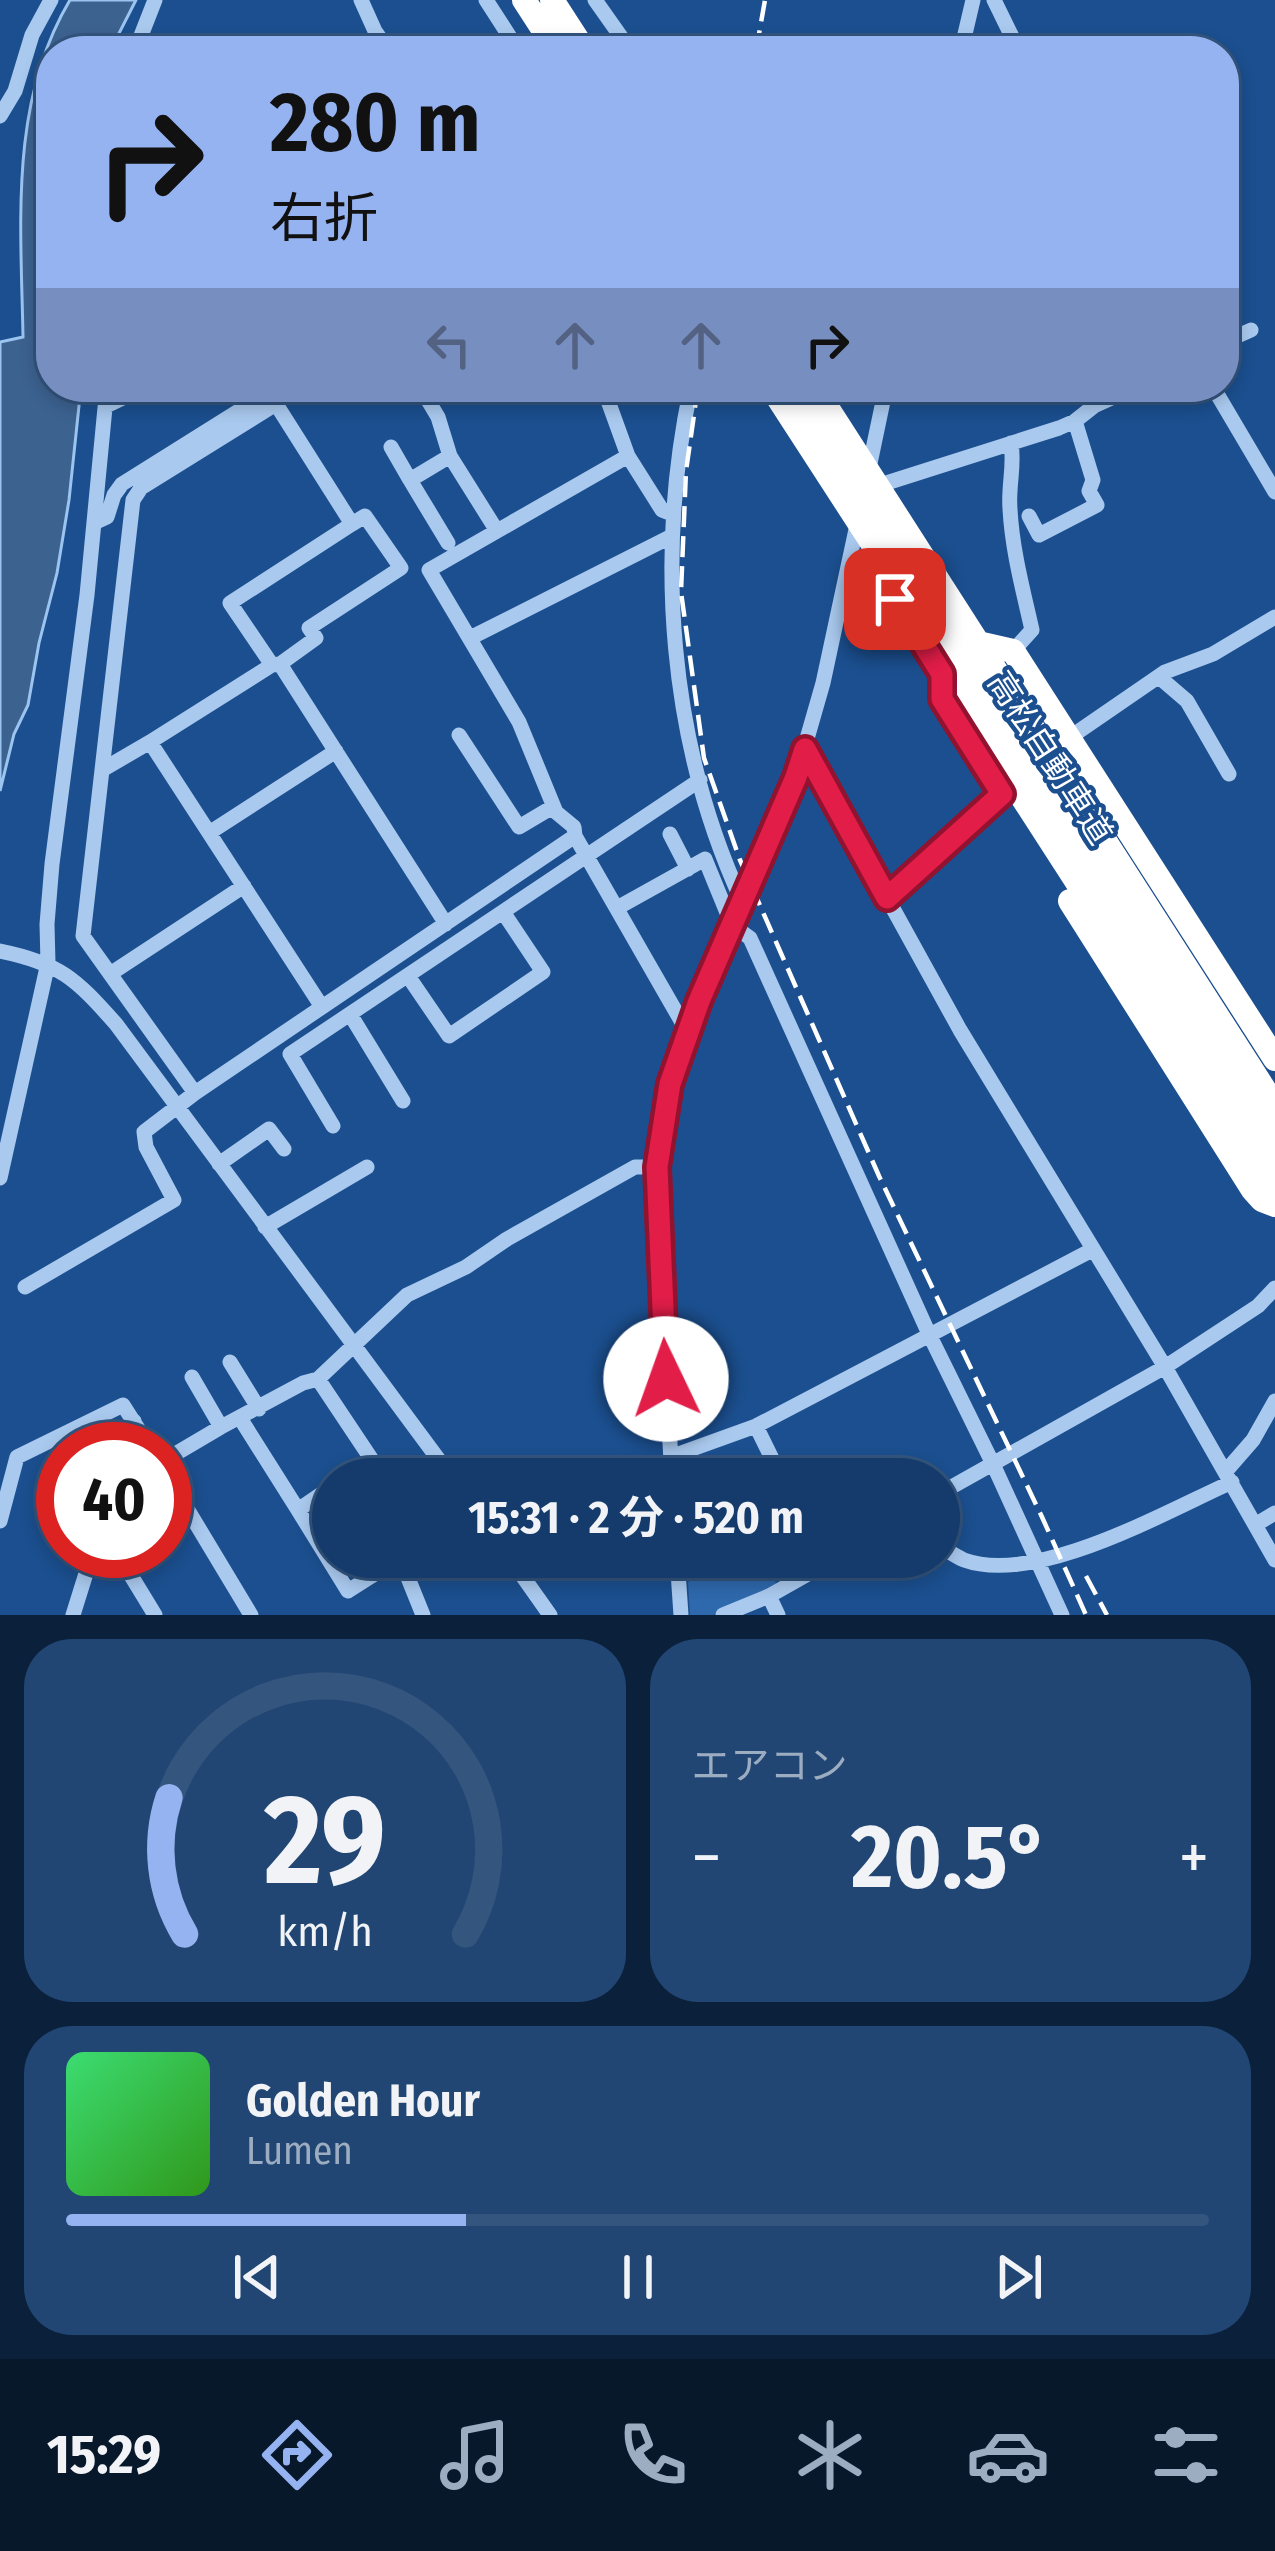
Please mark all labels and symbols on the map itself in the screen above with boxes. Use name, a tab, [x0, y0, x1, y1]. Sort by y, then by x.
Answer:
pin	[844, 548, 946, 650]
street label: 高松自動車道	[979, 664, 1121, 852]
position arrow	[603, 1316, 729, 1442]
speed limit sign: 40	[36, 1422, 192, 1578]

